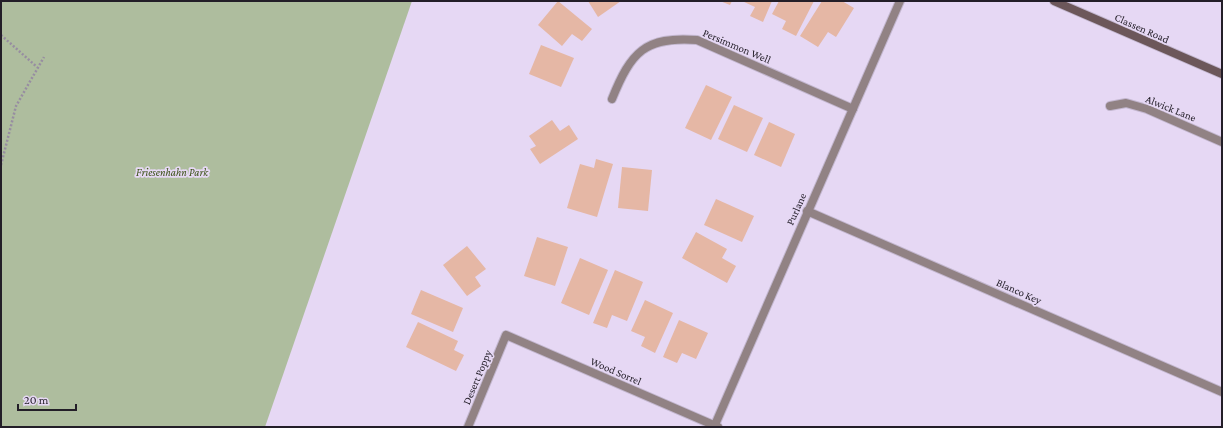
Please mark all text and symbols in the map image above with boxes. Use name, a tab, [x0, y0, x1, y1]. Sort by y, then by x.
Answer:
street label: Classen Road	[1113, 11, 1171, 45]
street label: Persimmon Well	[701, 26, 773, 66]
street label: Alwick Lane	[1144, 92, 1198, 124]
park label: Friesenhahn Park	[136, 166, 209, 178]
street label: Purlane	[784, 191, 808, 227]
street label: Blanco Key	[994, 276, 1044, 308]
street label: Desert Poppy	[460, 347, 495, 407]
street label: Wood Sorrel	[589, 355, 643, 387]
scale bar	[18, 386, 76, 412]
text: 20 m	[24, 393, 49, 407]

